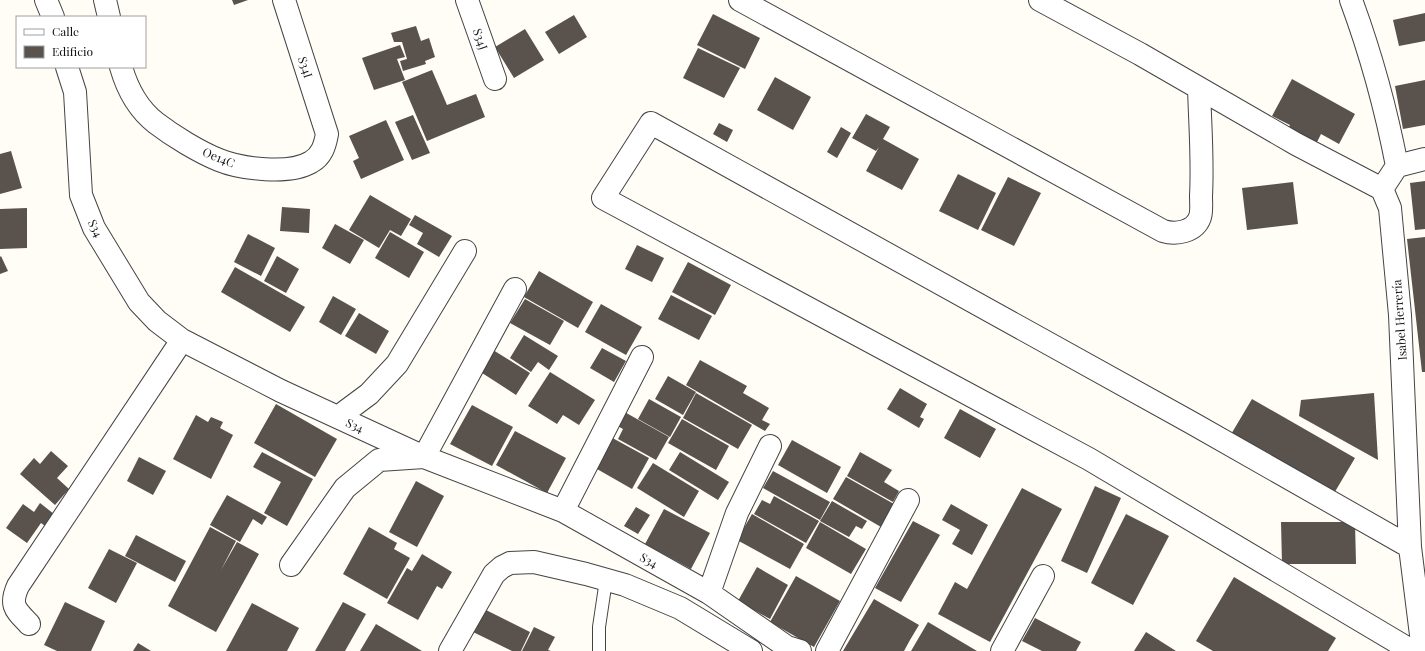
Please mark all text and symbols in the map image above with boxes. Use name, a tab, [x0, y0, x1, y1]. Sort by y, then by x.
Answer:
legend	[16, 16, 146, 68]
text: Calle	[52, 23, 79, 39]
street label: S34J	[470, 26, 492, 52]
text: Edificio	[52, 43, 94, 59]
street label: S34I	[295, 54, 317, 80]
street label: Oe14C	[200, 143, 238, 171]
street label: S34	[85, 216, 107, 240]
street label: Isabel Herrería	[1388, 279, 1410, 361]
street label: S34	[344, 414, 367, 436]
street label: S34	[637, 549, 661, 571]

